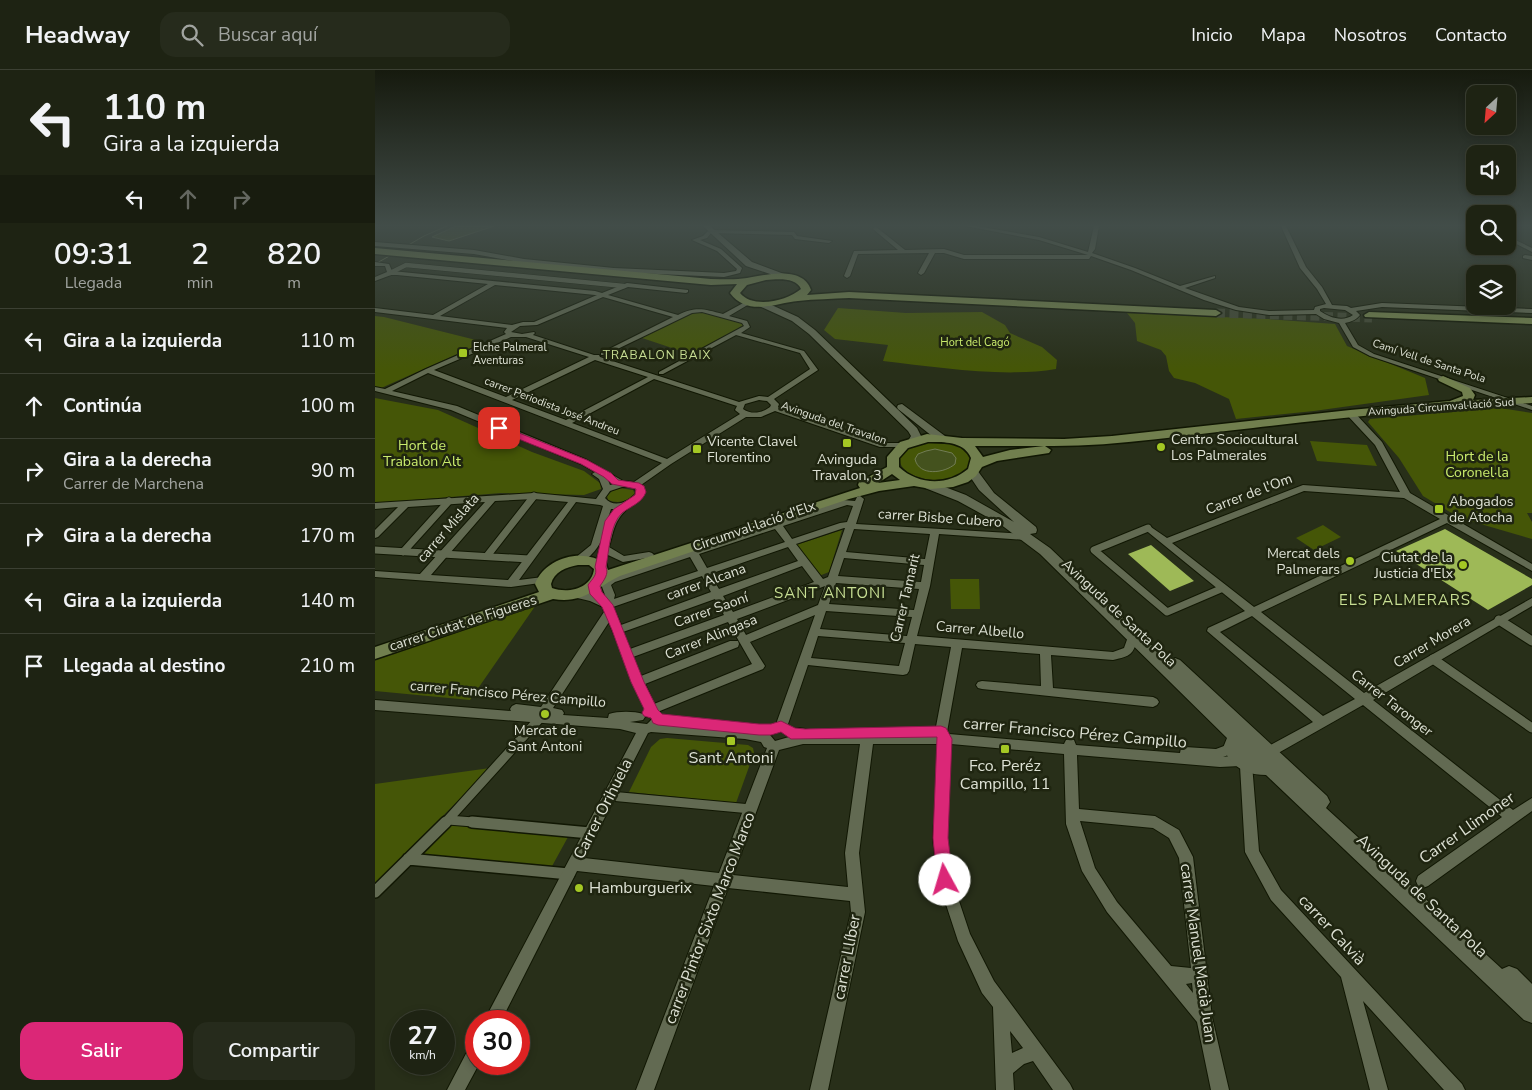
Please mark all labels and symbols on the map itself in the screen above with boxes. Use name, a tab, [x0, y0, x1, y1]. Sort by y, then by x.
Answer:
north arrow	[1466, 85, 1516, 135]
park label: Hort del Cagó	[940, 335, 1010, 350]
street label: Camí Vell de Santa Pola	[1370, 336, 1488, 386]
place label: Elche Palmeral Aventuras	[473, 340, 547, 368]
marker: Elche Palmeral Aventuras	[457, 347, 469, 359]
district label: TRABALON BAIX	[603, 347, 711, 363]
street label: carrer Periodista José Andreu	[482, 373, 622, 439]
street label: Avinguda Circumval·lació Sud	[1367, 394, 1515, 420]
street label: Avinguda del Travalon	[779, 398, 889, 448]
pin	[478, 407, 520, 449]
place label: Centro Sociocultural Los Palmerales	[1171, 430, 1299, 465]
place label: Vicente Clavel Florentino	[706, 432, 798, 467]
park label: Hort de Trabalon Alt	[383, 436, 461, 471]
marker: Avinguda Travalon, 3	[841, 437, 853, 449]
marker: Centro Sociocultural Los Palmerales	[1155, 441, 1167, 453]
marker: Vicente Clavel Florentino	[691, 443, 703, 455]
park label: Hort de la Coronel·la	[1445, 447, 1509, 482]
place label: Avinguda Travalon, 3	[812, 450, 882, 485]
street label: Carrer de l'Om	[1203, 469, 1295, 519]
street label: carrer Mislata	[413, 489, 483, 567]
place label: Abogados de Atocha	[1449, 492, 1514, 527]
street label: Circumval·lació d'Elx	[690, 496, 819, 556]
marker: Abogados de Atocha	[1433, 503, 1445, 515]
street label: carrer Bisbe Cubero	[878, 504, 1003, 532]
place label: Mercat dels Palmerars	[1267, 544, 1340, 579]
place label: Ciutat de la Justicia d'Elx	[1373, 548, 1454, 583]
street label: Carrer Tamarit	[886, 552, 924, 644]
street label: Avinguda de Santa Pola	[1057, 555, 1181, 671]
marker: Mercat dels Palmerars	[1344, 555, 1356, 567]
street label: carrer Alcana	[664, 559, 748, 605]
marker: Ciutat de la Justicia d'Elx	[1457, 559, 1469, 571]
district label: SANT ANTONI	[774, 583, 886, 603]
street label: Carrer Saoní	[671, 588, 751, 632]
street label: carrer Ciutat de Figueres	[387, 590, 539, 656]
district label: ELS PALMERARS	[1339, 590, 1471, 610]
street label: Carrer Alingasa	[662, 610, 760, 664]
street label: Carrer Morera	[1390, 611, 1474, 673]
street label: Carrer Albello	[935, 617, 1025, 643]
street label: Carrer Taronger	[1347, 665, 1437, 741]
street label: carrer Francisco Pérez Campillo	[409, 676, 607, 712]
marker: Mercat de Sant Antoni	[539, 708, 551, 720]
street label: carrer Francisco Pérez Campillo	[962, 712, 1188, 754]
place label: Mercat de Sant Antoni	[508, 721, 582, 756]
marker: Sant Antoni	[725, 735, 737, 747]
marker: Fco. Peréz Campillo, 11	[999, 743, 1011, 755]
place label: Sant Antoni	[688, 747, 774, 769]
street label: Carrer Orihuela	[568, 755, 638, 863]
place label: Fco. Peréz Campillo, 11	[960, 755, 1050, 795]
street label: Carrer Llimoner	[1415, 787, 1519, 869]
street label: carrer Pintor Sixto Marco Marco	[659, 809, 761, 1027]
street label: Avinguda de Santa Pola	[1352, 829, 1492, 963]
position arrow	[918, 853, 970, 905]
street label: carrer Manuel Macià Juan	[1175, 862, 1221, 1044]
place label: Hamburguerix	[589, 877, 693, 899]
marker: Hamburguerix	[573, 882, 585, 894]
street label: carrer Calvià	[1293, 890, 1371, 970]
street label: carrer Llíber	[828, 912, 866, 1002]
speed limit sign: 30	[465, 1010, 530, 1075]

